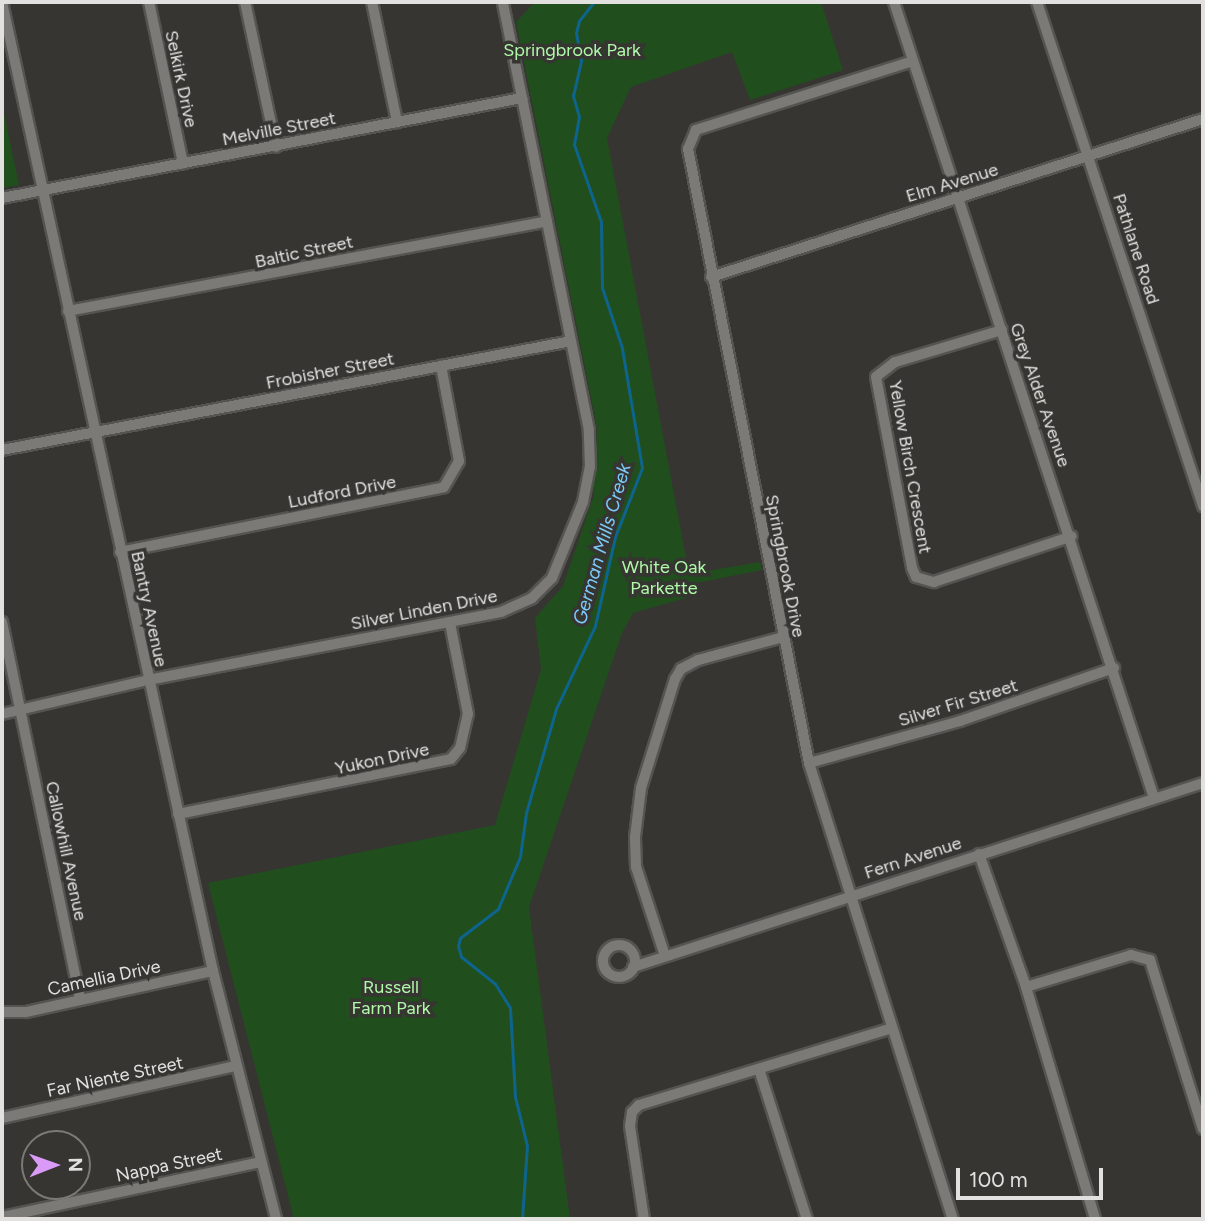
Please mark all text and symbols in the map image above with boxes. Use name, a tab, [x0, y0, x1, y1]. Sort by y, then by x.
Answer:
street label: Selkirk Drive	[160, 29, 202, 129]
park label: Springbrook Park	[503, 39, 641, 61]
street label: Melville Street	[220, 107, 338, 151]
street label: Elm Avenue	[903, 159, 1001, 207]
street label: Pathlane Road	[1108, 191, 1164, 307]
street label: Baltic Street	[253, 231, 355, 273]
street label: Grey Alder Avenue	[1005, 320, 1075, 470]
street label: Frobisher Street	[264, 348, 396, 394]
street label: Yellow Birch Crescent	[884, 379, 936, 555]
water label: German Mills Creek	[568, 461, 636, 627]
street label: Ludford Drive	[286, 471, 398, 513]
street label: Springbrook Drive	[761, 493, 809, 639]
street label: Bantry Avenue	[126, 549, 172, 669]
park label: White Oak Parkette	[622, 557, 706, 600]
street label: Silver Linden Drive	[349, 585, 499, 635]
street label: Silver Fir Street	[896, 675, 1020, 731]
street label: Yukon Drive	[333, 739, 431, 779]
street label: Callowhill Avenue	[41, 779, 91, 923]
street label: Fern Avenue	[862, 832, 964, 884]
street label: Camellia Drive	[46, 956, 162, 1000]
park label: Russell Farm Park	[352, 977, 430, 1020]
street label: Far Niente Street	[45, 1052, 185, 1102]
north arrow	[21, 1130, 91, 1200]
street label: Nappa Street	[114, 1143, 224, 1187]
scale bar	[960, 1154, 1107, 1198]
text: N	[64, 1157, 87, 1172]
text: 100 m	[969, 1167, 1028, 1192]

